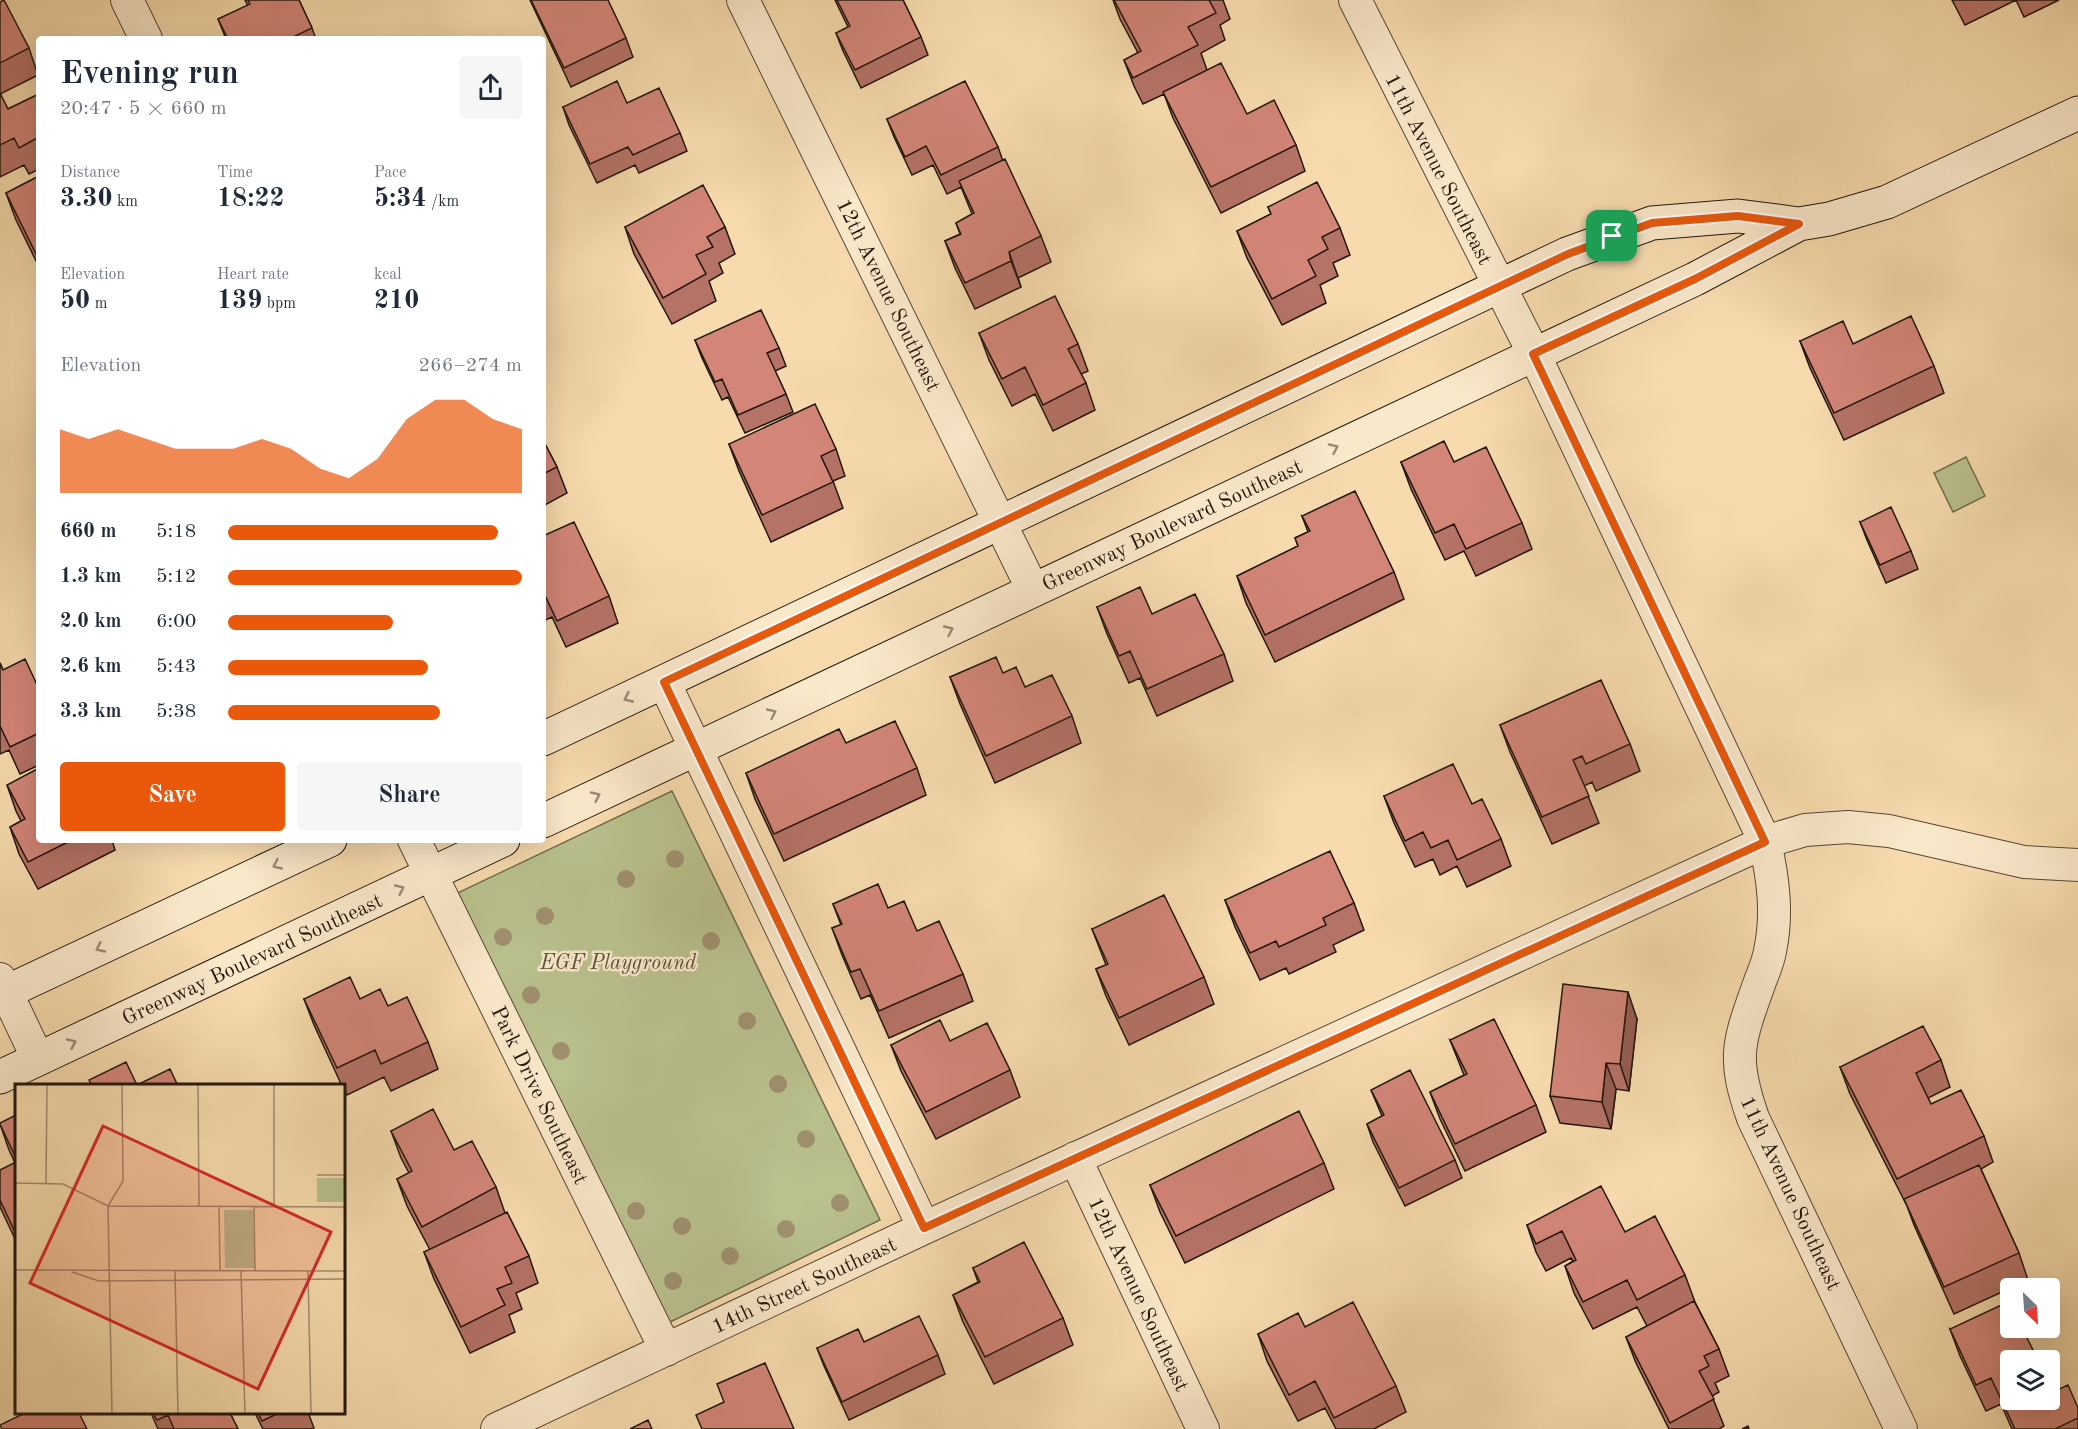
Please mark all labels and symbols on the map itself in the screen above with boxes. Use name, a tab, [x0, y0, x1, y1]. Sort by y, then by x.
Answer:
street label: 11th Avenue Southeast	[1380, 71, 1495, 269]
street label: 12th Avenue Southeast	[832, 196, 943, 395]
pin	[1586, 210, 1637, 261]
one-way arrow	[1327, 444, 1338, 456]
street label: Greenway Boulevard Southeast	[1039, 457, 1306, 596]
one-way arrow	[942, 625, 953, 637]
one-way arrow	[624, 691, 635, 703]
one-way arrow	[766, 709, 777, 721]
one-way arrow	[589, 792, 600, 804]
one-way arrow	[272, 857, 283, 869]
one-way arrow	[394, 884, 405, 896]
street label: Greenway Boulevard Southeast	[119, 891, 386, 1030]
one-way arrow	[96, 941, 107, 953]
park label: EGF Playground	[539, 953, 697, 974]
street label: Park Drive Southeast	[486, 1003, 591, 1188]
one-way arrow	[65, 1039, 76, 1051]
inset map	[15, 1084, 345, 1414]
street label: 11th Avenue Southeast	[1735, 1093, 1844, 1294]
street label: 12th Avenue Southeast	[1083, 1194, 1192, 1395]
street label: 14th Street Southeast	[709, 1234, 900, 1338]
north arrow	[2000, 1278, 2060, 1338]

